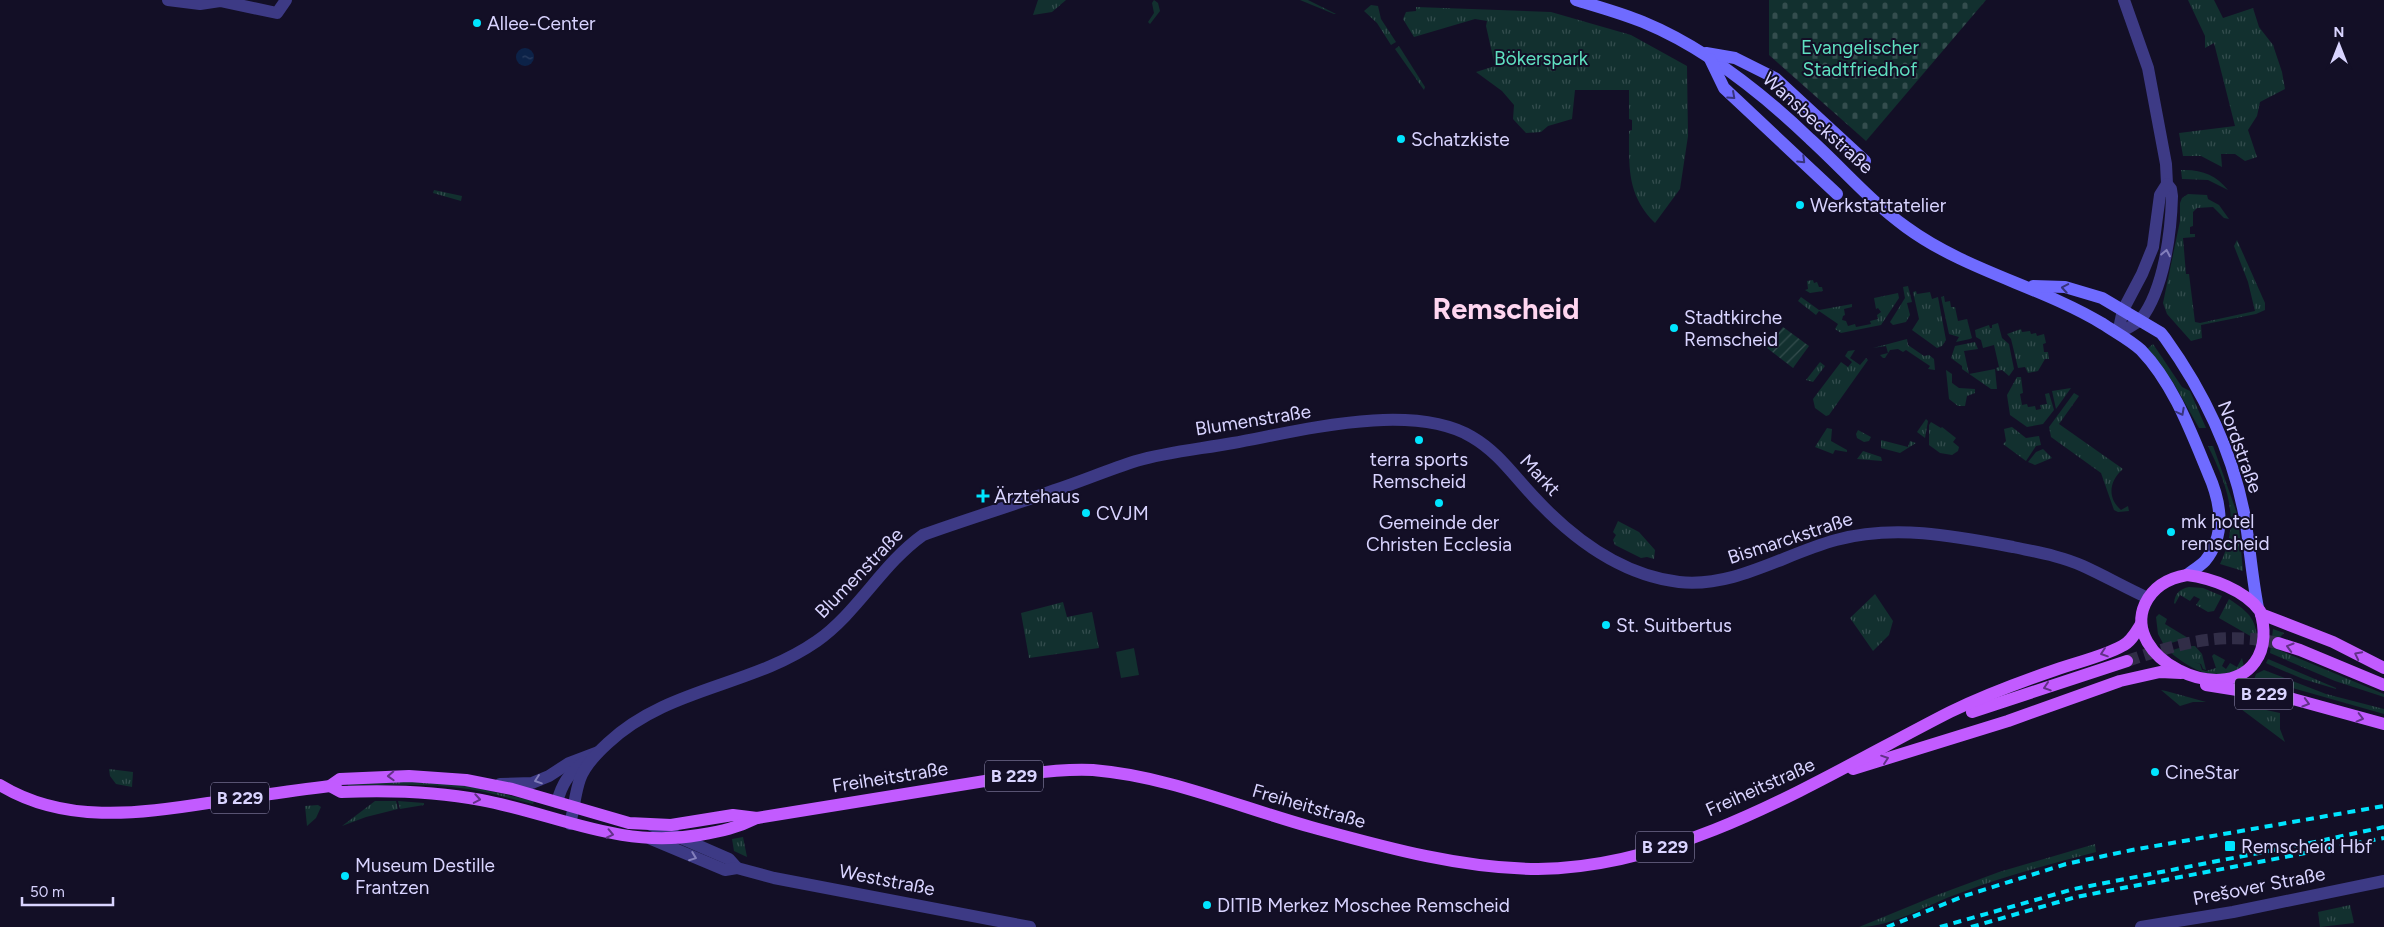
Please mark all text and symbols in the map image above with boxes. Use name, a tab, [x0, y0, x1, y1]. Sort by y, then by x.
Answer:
place label: Allee-Center	[487, 12, 596, 35]
marker: Allee-Center	[471, 17, 483, 29]
north arrow	[2314, 20, 2364, 70]
text: N	[2334, 24, 2344, 41]
park label: Evangelischer Stadtfriedhof	[1801, 36, 1919, 81]
park label: Bökerspark	[1494, 47, 1589, 70]
street label: Wansbeckstraße	[1758, 67, 1878, 179]
one-way arrow	[1727, 90, 1736, 99]
place label: Schatzkiste	[1411, 128, 1510, 151]
marker: Schatzkiste	[1395, 133, 1407, 145]
one-way arrow	[1796, 154, 1805, 163]
place label: Werkstattatelier	[1810, 194, 1947, 217]
marker: Werkstattatelier	[1794, 199, 1806, 211]
one-way arrow	[2160, 249, 2171, 258]
one-way arrow	[2061, 284, 2070, 294]
district label: Remscheid	[1433, 291, 1579, 326]
place label: Stadtkirche Remscheid	[1684, 306, 1782, 351]
marker: Stadtkirche Remscheid	[1668, 322, 1680, 334]
street label: Nordstraße	[2213, 398, 2267, 496]
street label: Blumenstraße	[1194, 400, 1312, 440]
one-way arrow	[2175, 406, 2185, 415]
marker: terra sports Remscheid	[1413, 434, 1425, 446]
place label: terra sports Remscheid	[1370, 448, 1468, 493]
street label: Markt	[1515, 449, 1565, 501]
place label: Ärztehaus	[994, 485, 1080, 508]
marker: Ärztehaus	[976, 489, 990, 503]
marker: Gemeinde der Christen Ecclesia	[1433, 497, 1445, 509]
place label: CVJM	[1096, 502, 1149, 525]
marker: CVJM	[1080, 507, 1092, 519]
street label: Bismarckstraße	[1725, 507, 1855, 569]
place label: mk hotel remscheid	[2181, 510, 2270, 555]
place label: Gemeinde der Christen Ecclesia	[1366, 511, 1512, 556]
street label: Blumenstraße	[810, 523, 908, 623]
marker: mk hotel remscheid	[2165, 526, 2177, 538]
place label: St. Suitbertus	[1616, 614, 1732, 637]
marker: St. Suitbertus	[1600, 619, 1612, 631]
one-way arrow	[2287, 642, 2295, 652]
one-way arrow	[2101, 647, 2109, 657]
one-way arrow	[2355, 651, 2364, 661]
road number: B 229	[2235, 679, 2293, 710]
one-way arrow	[2043, 681, 2051, 691]
one-way arrow	[2302, 697, 2310, 707]
one-way arrow	[2356, 712, 2365, 723]
street label: Freiheitstraße	[1702, 753, 1818, 821]
one-way arrow	[1881, 755, 1889, 765]
street label: Freiheitstraße	[830, 756, 950, 798]
road number: B 229	[985, 760, 1043, 791]
place label: CineStar	[2165, 761, 2240, 784]
marker: CineStar	[2149, 766, 2161, 778]
one-way arrow	[387, 771, 394, 781]
one-way arrow	[535, 774, 543, 784]
street label: Freiheitstraße	[1250, 779, 1368, 833]
road number: B 229	[211, 782, 269, 814]
one-way arrow	[472, 794, 481, 804]
one-way arrow	[606, 828, 615, 839]
road number: B 229	[1636, 832, 1694, 862]
place label: Remscheid Hbf	[2241, 835, 2372, 858]
marker: Remscheid Hbf	[2223, 839, 2237, 853]
one-way arrow	[688, 851, 697, 862]
place label: Museum Destille Frantzen	[355, 854, 495, 899]
street label: Weststraße	[837, 859, 937, 901]
street label: Prešover Straße	[2191, 862, 2327, 910]
marker: Museum Destille Frantzen	[339, 870, 351, 882]
scale bar	[22, 874, 114, 906]
text: 50 m	[30, 883, 65, 901]
place label: DITIB Merkez Moschee Remscheid	[1217, 894, 1510, 917]
marker: DITIB Merkez Moschee Remscheid	[1201, 899, 1213, 911]

